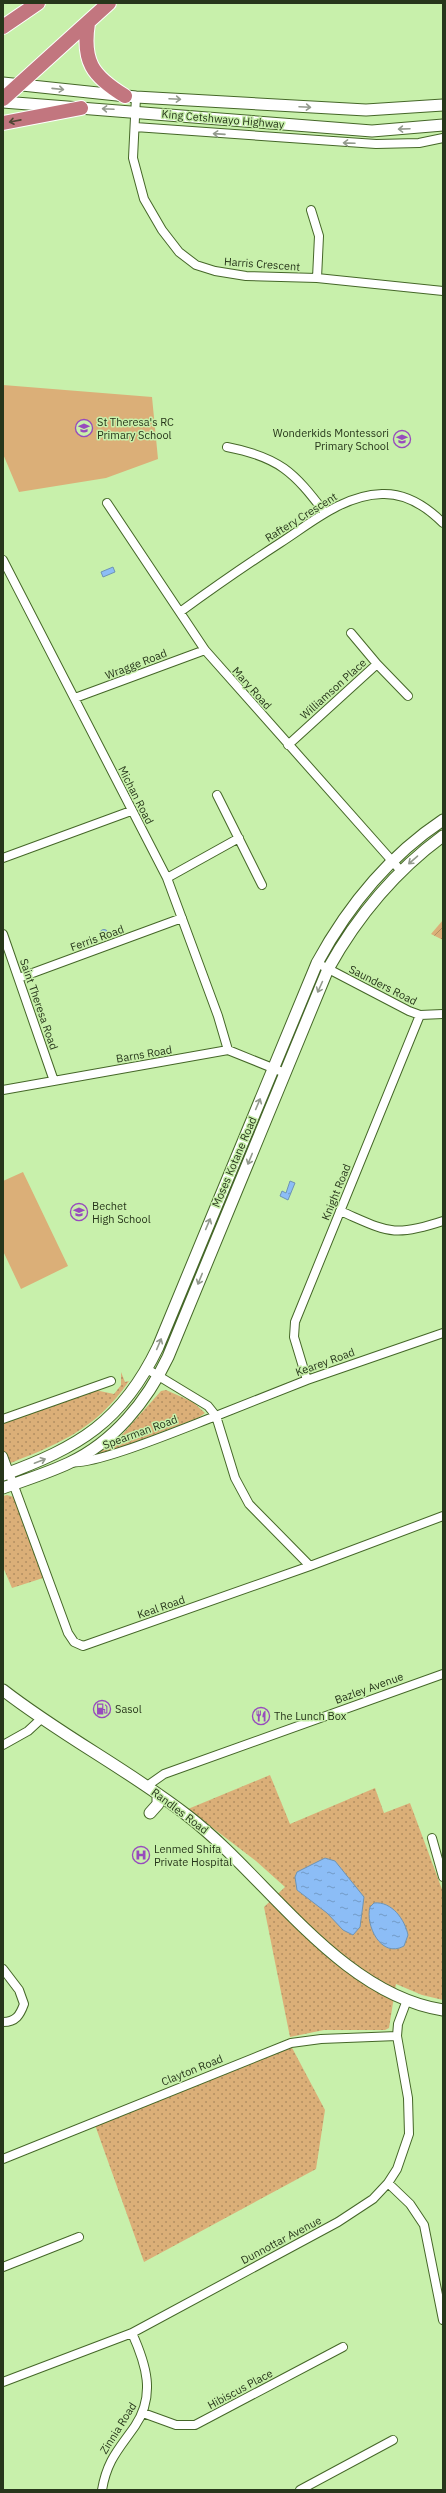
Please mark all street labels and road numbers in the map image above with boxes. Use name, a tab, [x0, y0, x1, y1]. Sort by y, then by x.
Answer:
street label: King Cetshwayo Highway	[161, 107, 285, 131]
street label: Harris Crescent	[223, 254, 301, 274]
street label: Raftery Crescent	[262, 489, 340, 545]
street label: Wragge Road	[103, 646, 169, 682]
street label: Williamson Place	[297, 656, 369, 722]
street label: Mary Road	[229, 664, 275, 712]
street label: Michan Road	[115, 764, 157, 826]
street label: Ferris Road	[68, 922, 126, 954]
street label: Saint Theresa Road	[17, 957, 61, 1051]
street label: Saunders Road	[347, 962, 419, 1008]
street label: Barns Road	[115, 1042, 173, 1066]
street label: Moses Kotane Road	[209, 1115, 259, 1209]
street label: Knight Road	[318, 1162, 354, 1222]
street label: Kearey Road	[293, 1345, 357, 1379]
street label: Spearman Road	[101, 1412, 179, 1452]
street label: Keal Road	[135, 1592, 187, 1622]
street label: Bazley Avenue	[333, 1669, 405, 1707]
street label: Randles Road	[149, 1785, 211, 1837]
street label: Clayton Road	[159, 2051, 225, 2089]
street label: Dunnottar Avenue	[238, 2213, 324, 2267]
street label: Hibiscus Place	[205, 2366, 275, 2412]
street label: Zinnia Road	[97, 2400, 139, 2456]

